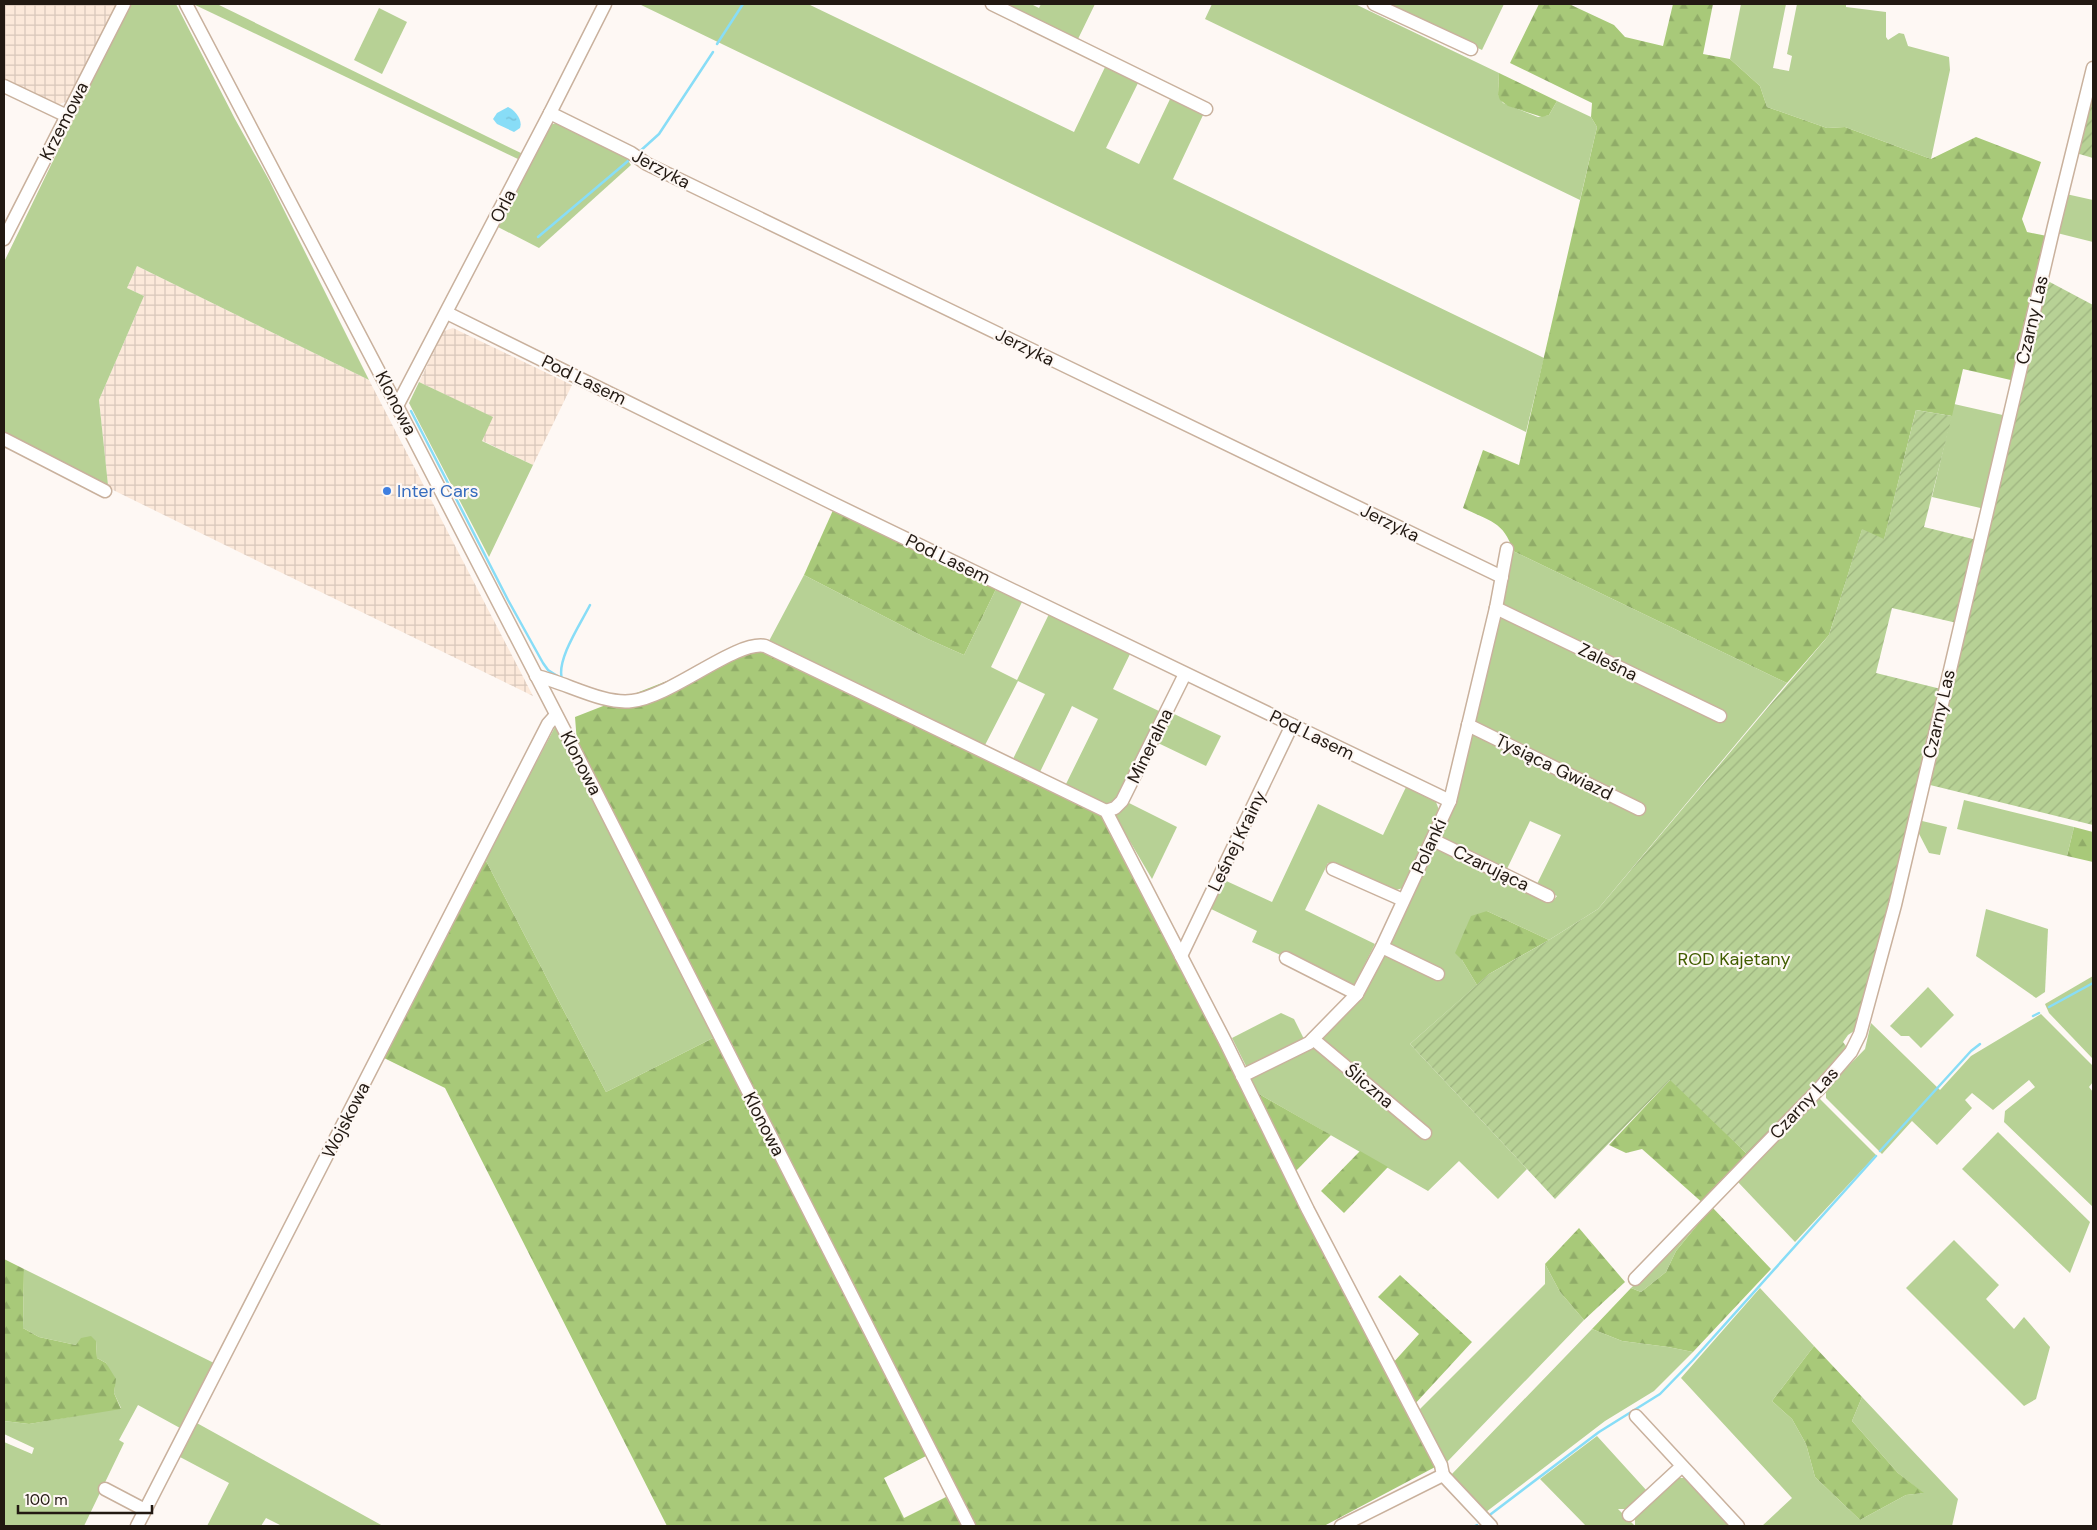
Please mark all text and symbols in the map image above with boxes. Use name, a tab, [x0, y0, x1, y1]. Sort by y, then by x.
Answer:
street label: Krzemowa	[34, 78, 94, 164]
street label: Jerzyka	[628, 144, 694, 194]
street label: Orla	[484, 185, 522, 227]
street label: Czarny Las	[2010, 273, 2054, 367]
street label: Jerzyka	[991, 322, 1059, 372]
street label: Pod Lasem	[538, 349, 630, 411]
street label: Klonowa	[370, 367, 422, 439]
place label: Inter Cars	[397, 479, 478, 503]
marker: Inter Cars	[381, 485, 393, 497]
street label: Jerzyka	[1356, 498, 1424, 548]
street label: Pod Lasem	[902, 528, 994, 590]
street label: Zaleśna	[1574, 637, 1642, 687]
street label: Czarny Las	[1917, 667, 1961, 761]
street label: Pod Lasem	[1266, 704, 1358, 766]
street label: Mineralna	[1122, 705, 1178, 787]
street label: Klonowa	[555, 727, 607, 799]
street label: Tysiąca Gwiazd	[1491, 728, 1617, 806]
street label: Leśnej Krainy	[1202, 787, 1272, 895]
street label: Polanki	[1406, 815, 1452, 877]
street label: Czarująca	[1449, 839, 1533, 897]
park label: ROD Kajetany	[1678, 947, 1790, 971]
street label: Śliczna	[1339, 1058, 1399, 1114]
street label: Czarny Las	[1764, 1062, 1844, 1144]
street label: Wojskowa	[317, 1078, 375, 1162]
street label: Klonowa	[738, 1088, 790, 1160]
scale bar	[18, 1482, 151, 1514]
text: 100 m	[25, 1490, 68, 1510]

